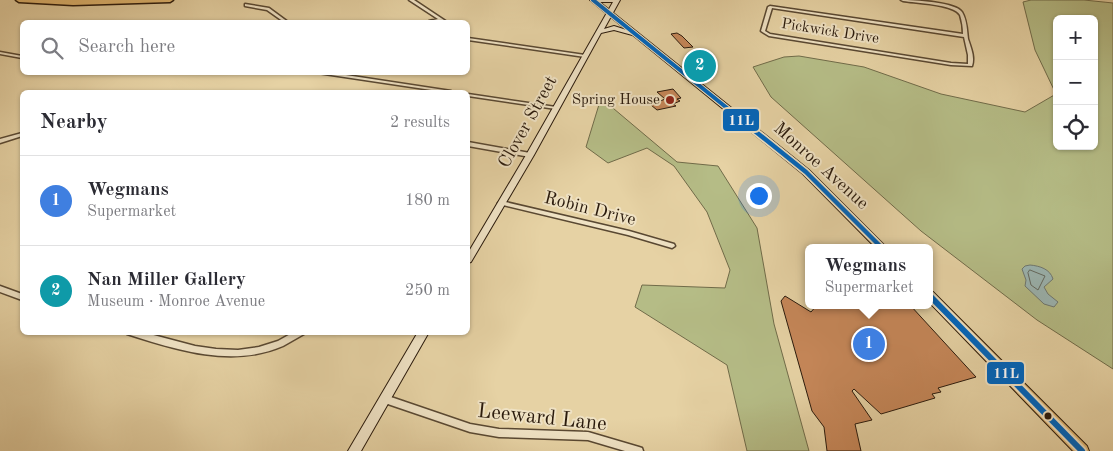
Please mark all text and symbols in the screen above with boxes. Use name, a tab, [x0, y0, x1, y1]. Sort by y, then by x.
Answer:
map controls	[1053, 15, 1098, 150]
button: +	[1053, 15, 1098, 60]
street label: Pickwick Drive	[780, 17, 880, 47]
search box	[20, 20, 470, 75]
icon: search	[38, 34, 66, 62]
text: Search here	[78, 38, 175, 57]
pin: 2	[684, 47, 716, 85]
button: −	[1053, 60, 1098, 105]
street label: Clover Street	[495, 73, 561, 171]
place label: Spring House	[572, 93, 660, 108]
marker: Spring House	[664, 94, 676, 106]
button: locate	[1053, 105, 1098, 150]
line badge: 11L	[722, 108, 760, 132]
text: Nearby	[40, 112, 108, 133]
text: 11L	[728, 114, 754, 128]
text: 2 results	[390, 115, 450, 131]
street label: Monroe Avenue	[770, 119, 872, 213]
text: Wegmans	[87, 181, 169, 200]
your location	[746, 183, 772, 209]
street label: Robin Drive	[542, 189, 638, 229]
text: 1	[51, 193, 61, 209]
text: 180 m	[405, 193, 450, 209]
text: Supermarket	[87, 204, 176, 220]
popup	[805, 244, 933, 309]
text: Wegmans	[824, 257, 906, 276]
text: Nan Miller Gallery	[87, 271, 246, 290]
text: Supermarket	[824, 280, 914, 296]
text: 2	[51, 283, 61, 299]
text: 250 m	[405, 283, 450, 299]
text: Museum · Monroe Avenue	[87, 294, 265, 310]
pin: 1	[853, 325, 885, 363]
line badge: 11L	[986, 361, 1025, 385]
text: 11L	[993, 367, 1019, 381]
street label: Leeward Lane	[476, 401, 608, 435]
unlabelled marker	[1043, 411, 1053, 421]

